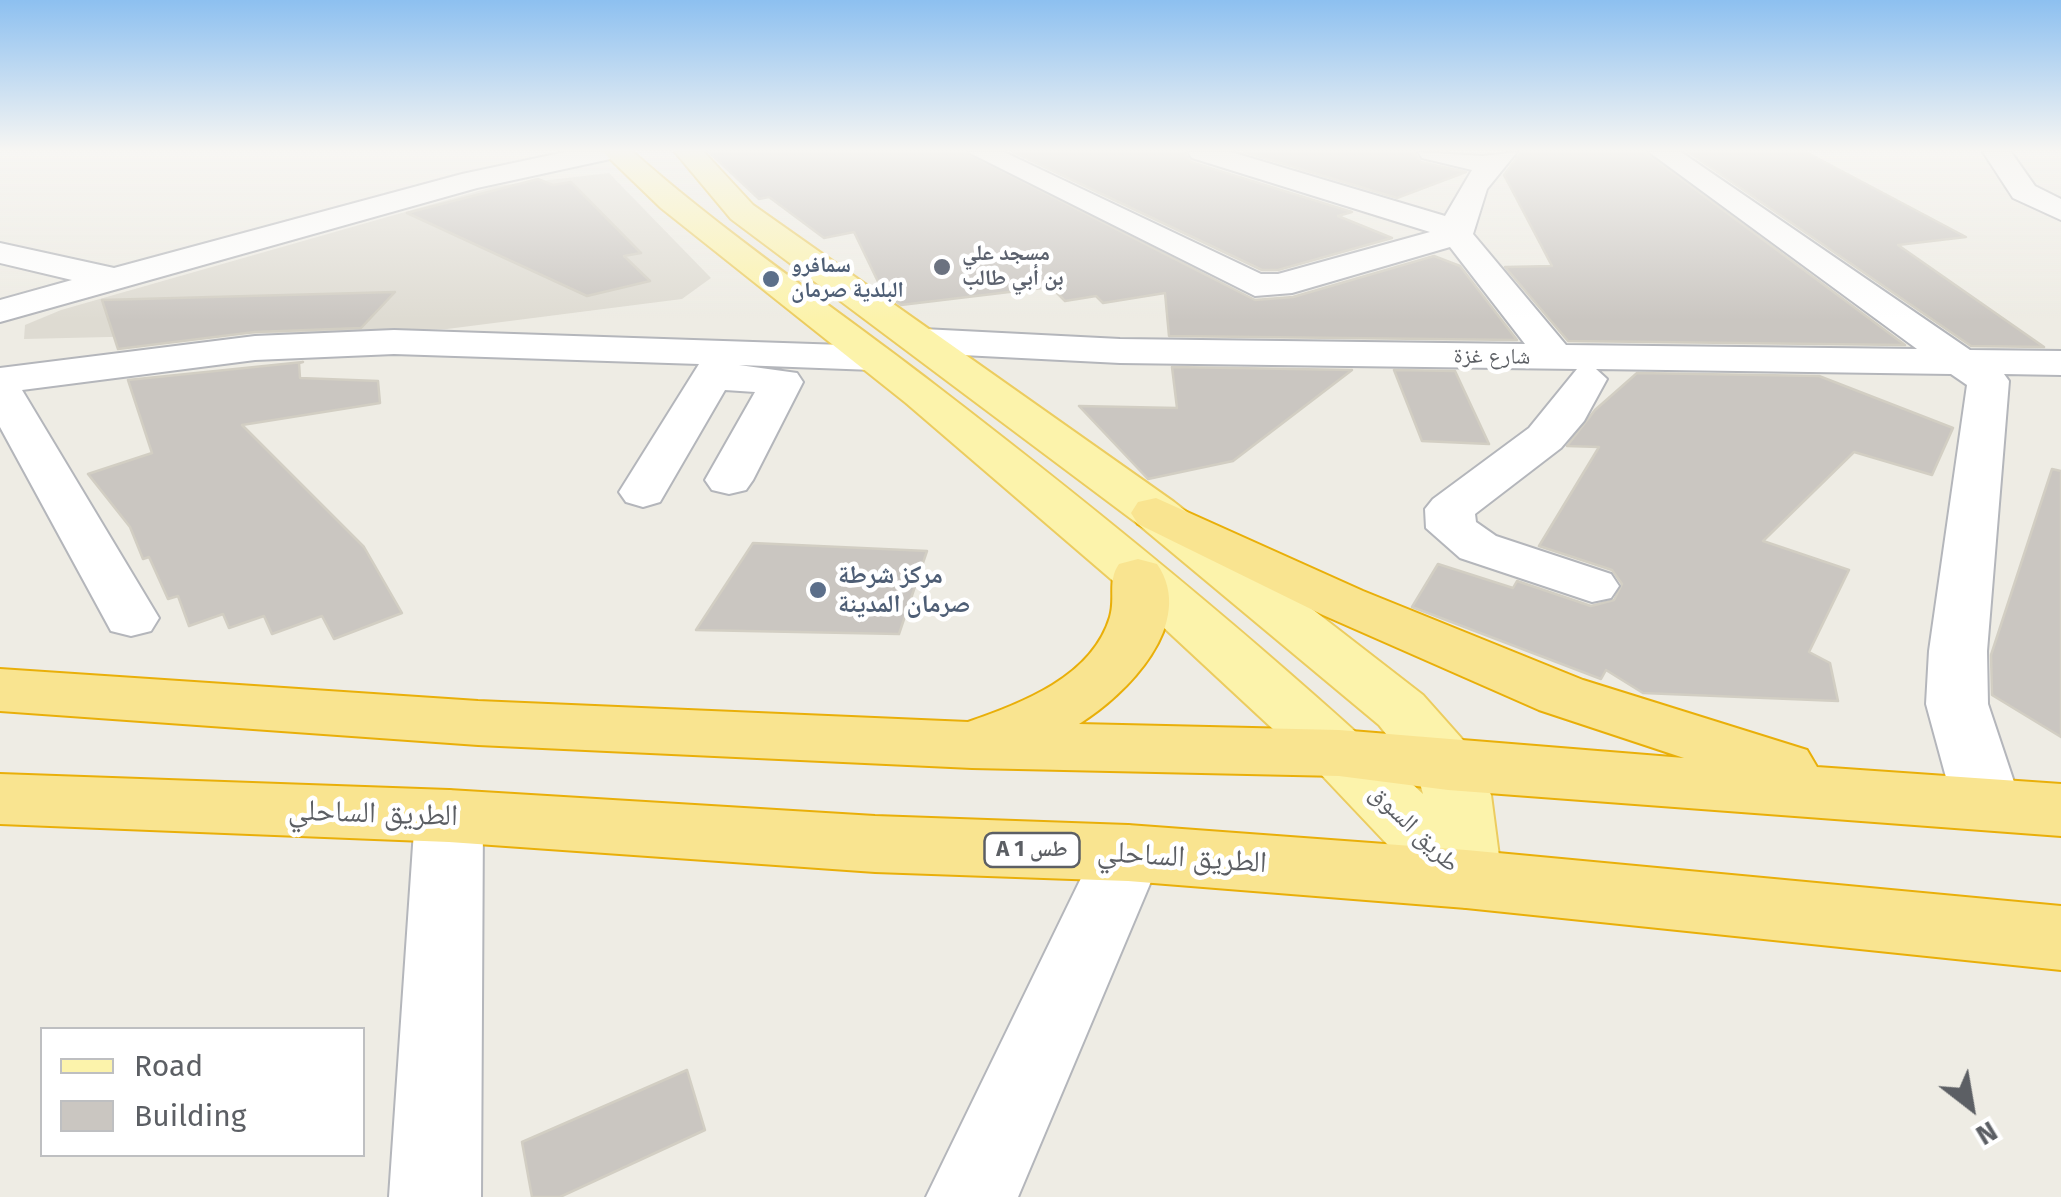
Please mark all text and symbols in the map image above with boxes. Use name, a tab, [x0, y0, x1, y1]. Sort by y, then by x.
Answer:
place label: مسجد علي بن أبي طالب	[962, 241, 1063, 292]
place label: سمافرو البلدية صرمان	[791, 253, 904, 304]
marker: مسجد علي بن أبي طالب	[931, 256, 953, 278]
marker: سمافرو البلدية صرمان	[760, 268, 782, 290]
street label: شارع غزة	[1453, 343, 1531, 371]
place label: مركز شرطة صرمان المدينة	[838, 561, 970, 620]
marker: مركز شرطة صرمان المدينة	[807, 579, 829, 601]
street label: طريق السوق	[1363, 779, 1465, 879]
street label: الطريق الساحلي	[287, 793, 459, 835]
road number: A 1 طس	[984, 833, 1080, 867]
street label: الطريق الساحلي	[1096, 834, 1268, 882]
legend	[40, 1027, 365, 1157]
text: Road	[134, 1048, 203, 1084]
north arrow	[1921, 1057, 2021, 1157]
text: Building	[134, 1098, 246, 1134]
text: N	[1970, 1114, 2003, 1152]

